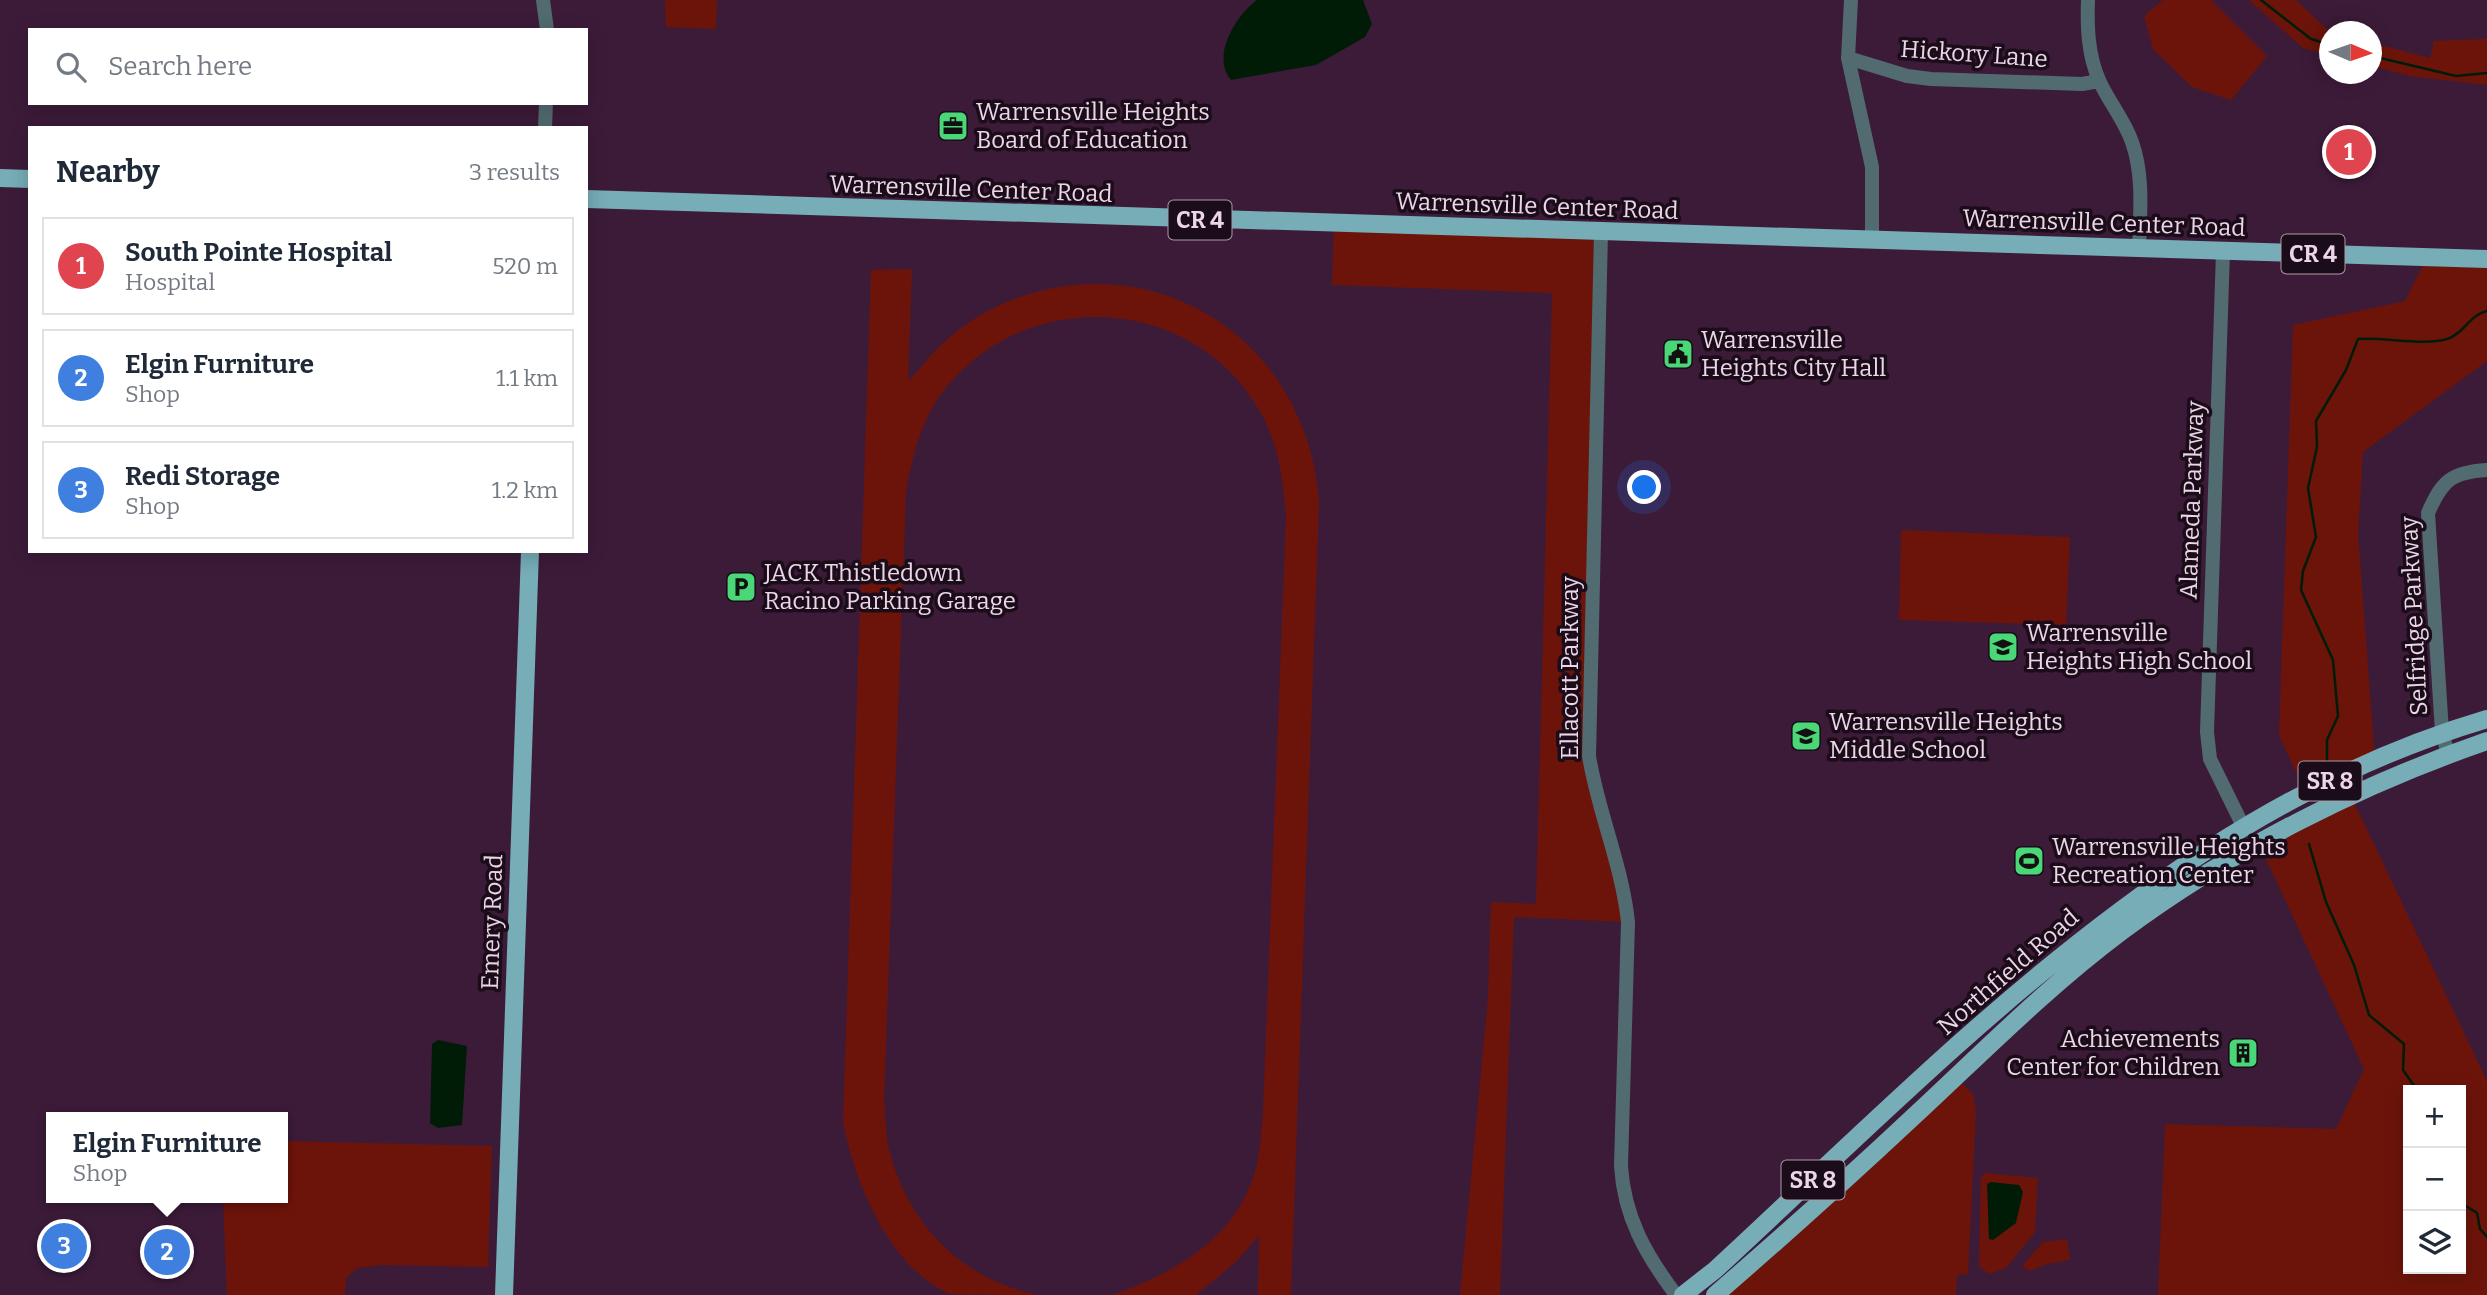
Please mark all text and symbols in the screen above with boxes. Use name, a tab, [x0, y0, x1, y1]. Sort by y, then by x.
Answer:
north arrow	[2319, 21, 2382, 84]
search box	[28, 28, 588, 105]
street label: Hickory Lane	[1899, 35, 2049, 73]
icon: search	[52, 48, 90, 86]
text: Search here	[108, 51, 252, 82]
place label: Warrensville Heights Board of Education	[976, 98, 1210, 154]
office icon: Warrensville Heights Board of Education	[936, 109, 970, 143]
pin: 1	[2326, 126, 2372, 178]
text: Nearby	[56, 154, 160, 190]
text: 3 results	[469, 158, 560, 186]
street label: Warrensville Center Road	[829, 170, 1113, 208]
street label: Warrensville Center Road	[1395, 187, 1679, 225]
road number: CR 4	[1168, 200, 1232, 240]
street label: Warrensville Center Road	[1962, 204, 2246, 242]
road number: CR 4	[2282, 234, 2344, 274]
text: South Pointe Hospital	[125, 237, 392, 268]
text: 1	[76, 252, 86, 280]
text: 520 m	[492, 252, 558, 280]
text: Hospital	[125, 268, 215, 296]
place label: Warrensville Heights City Hall	[1701, 326, 1886, 382]
public building icon: Warrensville Heights City Hall	[1661, 337, 1695, 371]
text: Elgin Furniture	[125, 349, 314, 380]
text: 2	[75, 364, 87, 392]
text: 1.1 km	[496, 364, 558, 392]
text: Shop	[125, 380, 180, 408]
street label: Alameda Parkway	[2175, 400, 2209, 600]
text: Redi Storage	[125, 461, 280, 492]
your location	[1627, 470, 1661, 504]
text: 3	[74, 476, 88, 504]
text: 1.2 km	[492, 476, 558, 504]
text: Shop	[125, 492, 180, 520]
street label: Selfridge Parkway	[2395, 515, 2433, 716]
place label: JACK Thistledown Racino Parking Garage	[763, 559, 1016, 615]
parking icon: JACK Thistledown Racino Parking Garage	[724, 570, 758, 604]
street label: Ellacott Parkway	[1556, 576, 1584, 760]
place label: Warrensville Heights High School	[2026, 619, 2252, 675]
school or university icon: Warrensville Heights High School	[1986, 630, 2020, 664]
place label: Warrensville Heights Middle School	[1829, 708, 2063, 764]
school or university icon: Warrensville Heights Middle School	[1789, 719, 1823, 753]
road number: SR 8	[2298, 762, 2362, 800]
place label: Warrensville Heights Recreation Center	[2052, 833, 2286, 889]
sports icon: Warrensville Heights Recreation Center	[2012, 844, 2046, 878]
street label: Emery Road	[476, 854, 508, 990]
street label: Northfield Road	[1932, 903, 2084, 1041]
place label: Achievements Center for Children	[2006, 1025, 2220, 1081]
building icon: Achievements Center for Children	[2226, 1036, 2260, 1070]
map controls	[2403, 1085, 2466, 1274]
button: +	[2403, 1085, 2466, 1148]
popup	[46, 1112, 288, 1203]
text: Elgin Furniture	[72, 1128, 262, 1159]
button: −	[2403, 1148, 2466, 1211]
text: Shop	[72, 1159, 128, 1187]
road number: SR 8	[1782, 1161, 1844, 1200]
button: layers	[2403, 1211, 2466, 1274]
pin: 3	[41, 1220, 87, 1272]
pin: 2	[144, 1226, 190, 1278]

